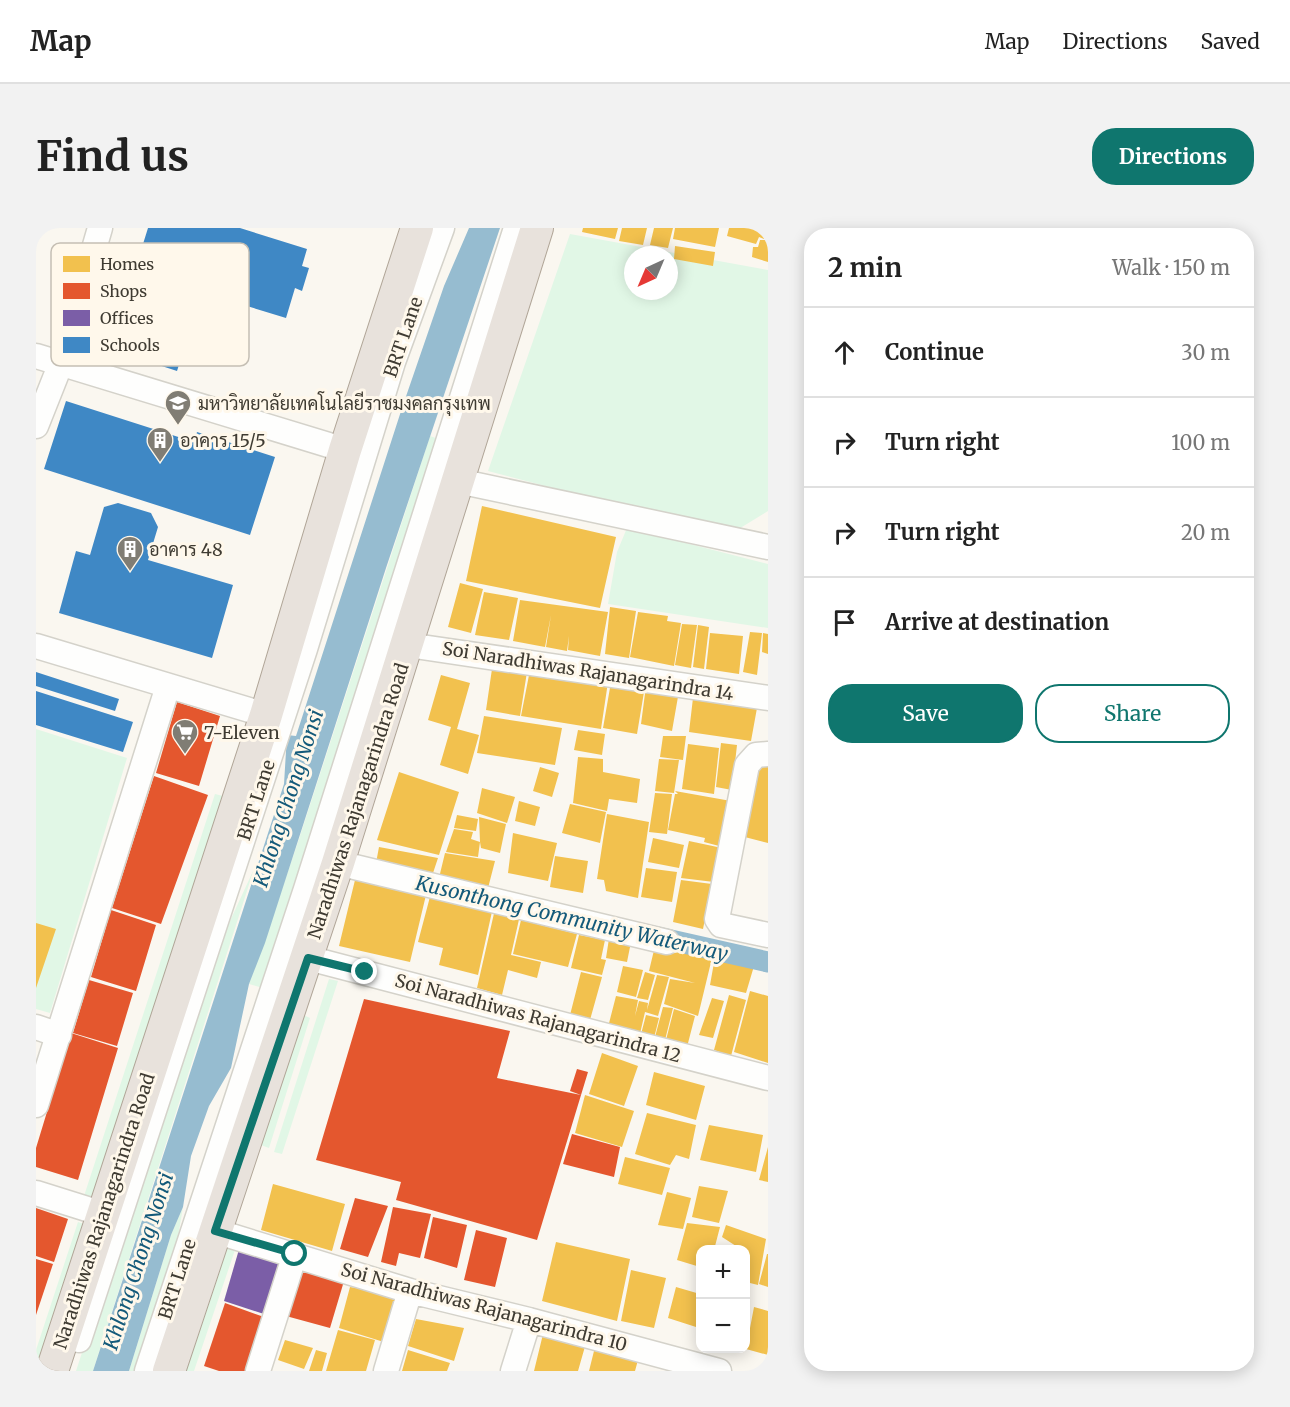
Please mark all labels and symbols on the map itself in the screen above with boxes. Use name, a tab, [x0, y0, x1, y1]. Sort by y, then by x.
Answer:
legend	[51, 243, 249, 366]
north arrow	[624, 246, 678, 300]
text: Homes	[100, 254, 154, 274]
text: Shops	[100, 281, 147, 301]
street label: BRT Lane	[379, 294, 427, 380]
text: Offices	[100, 308, 154, 328]
text: Schools	[100, 335, 160, 355]
school or university icon: มหาวิทยาลัยเทคโนโลยีราชมงคลกรุงเทพ	[163, 388, 193, 426]
place label: มหาวิทยาลัยเทคโนโลยีราชมงคลกรุงเทพ	[198, 391, 491, 416]
building icon: อาคาร 15/5	[145, 425, 175, 463]
place label: อาคาร 15/5	[180, 429, 266, 452]
building icon: อาคาร 48	[115, 534, 145, 572]
place label: อาคาร 48	[149, 538, 223, 561]
street label: Soi Naradhiwas Rajanagarindra 14	[441, 637, 735, 705]
street label: Naradhiwas Rajanagarindra Road	[302, 660, 414, 942]
water label: Khlong Chong Nonsi	[247, 706, 328, 891]
supermarket icon: 7-Eleven	[170, 717, 200, 755]
place label: 7-Eleven	[204, 721, 280, 744]
street label: BRT Lane	[232, 757, 280, 843]
water label: Kusonthong Community Waterway	[412, 870, 731, 966]
route end	[351, 958, 377, 984]
street label: Soi Naradhiwas Rajanagarindra 12	[393, 969, 683, 1067]
street label: Naradhiwas Rajanagarindra Road	[48, 1070, 160, 1352]
water label: Khlong Chong Nonsi	[97, 1169, 178, 1354]
street label: BRT Lane	[153, 1236, 201, 1322]
route start	[281, 1240, 307, 1266]
street label: Soi Naradhiwas Rajanagarindra 10	[338, 1258, 630, 1356]

